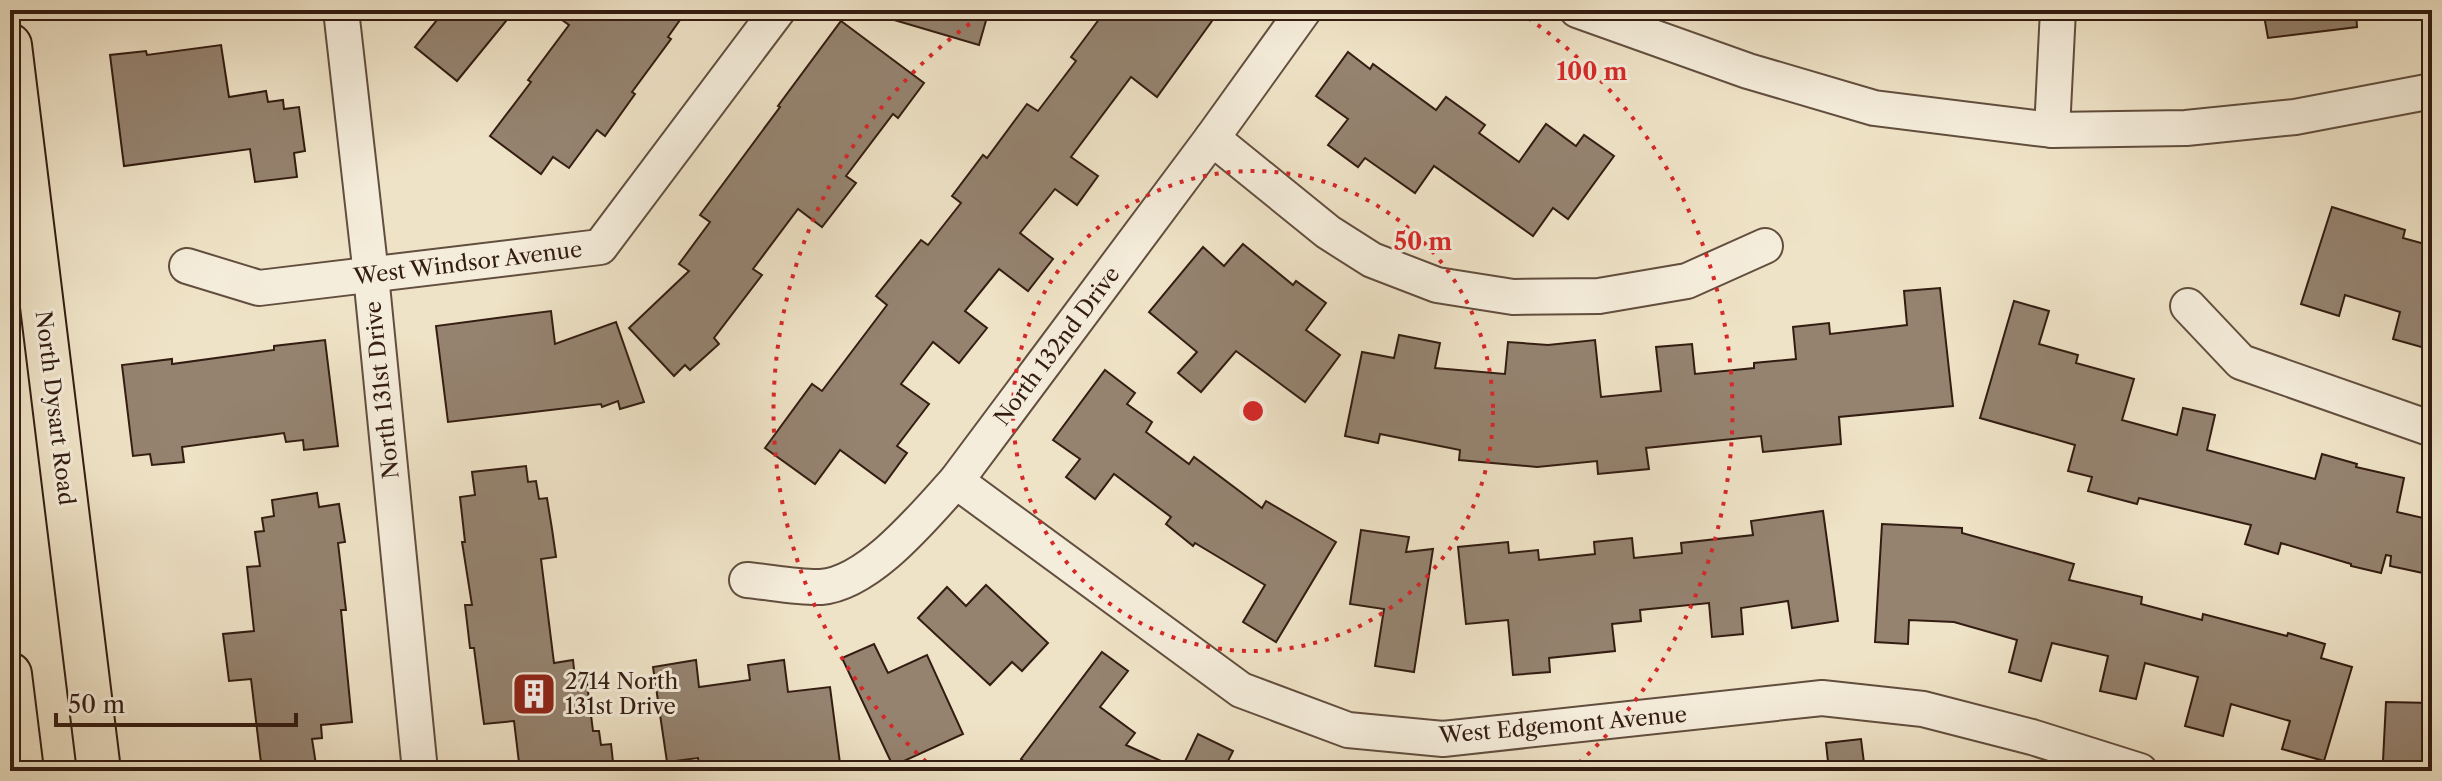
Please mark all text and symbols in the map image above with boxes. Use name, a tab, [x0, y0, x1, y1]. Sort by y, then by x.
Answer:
text: 100 m	[1556, 57, 1628, 86]
text: 50 m	[1394, 227, 1452, 256]
street label: West Windsor Avenue	[351, 236, 584, 291]
street label: North 132nd Drive	[988, 261, 1126, 431]
street label: North 131st Drive	[359, 300, 405, 480]
street label: North Dysart Road	[30, 309, 80, 507]
centre of rings	[1239, 397, 1267, 425]
place label: 2714 North 131st Drive	[565, 668, 678, 720]
building icon: 2714 North 131st Drive	[510, 670, 558, 718]
scale bar	[56, 677, 296, 727]
text: 50 m	[68, 690, 125, 719]
street label: West Edgemont Avenue	[1437, 701, 1688, 749]

